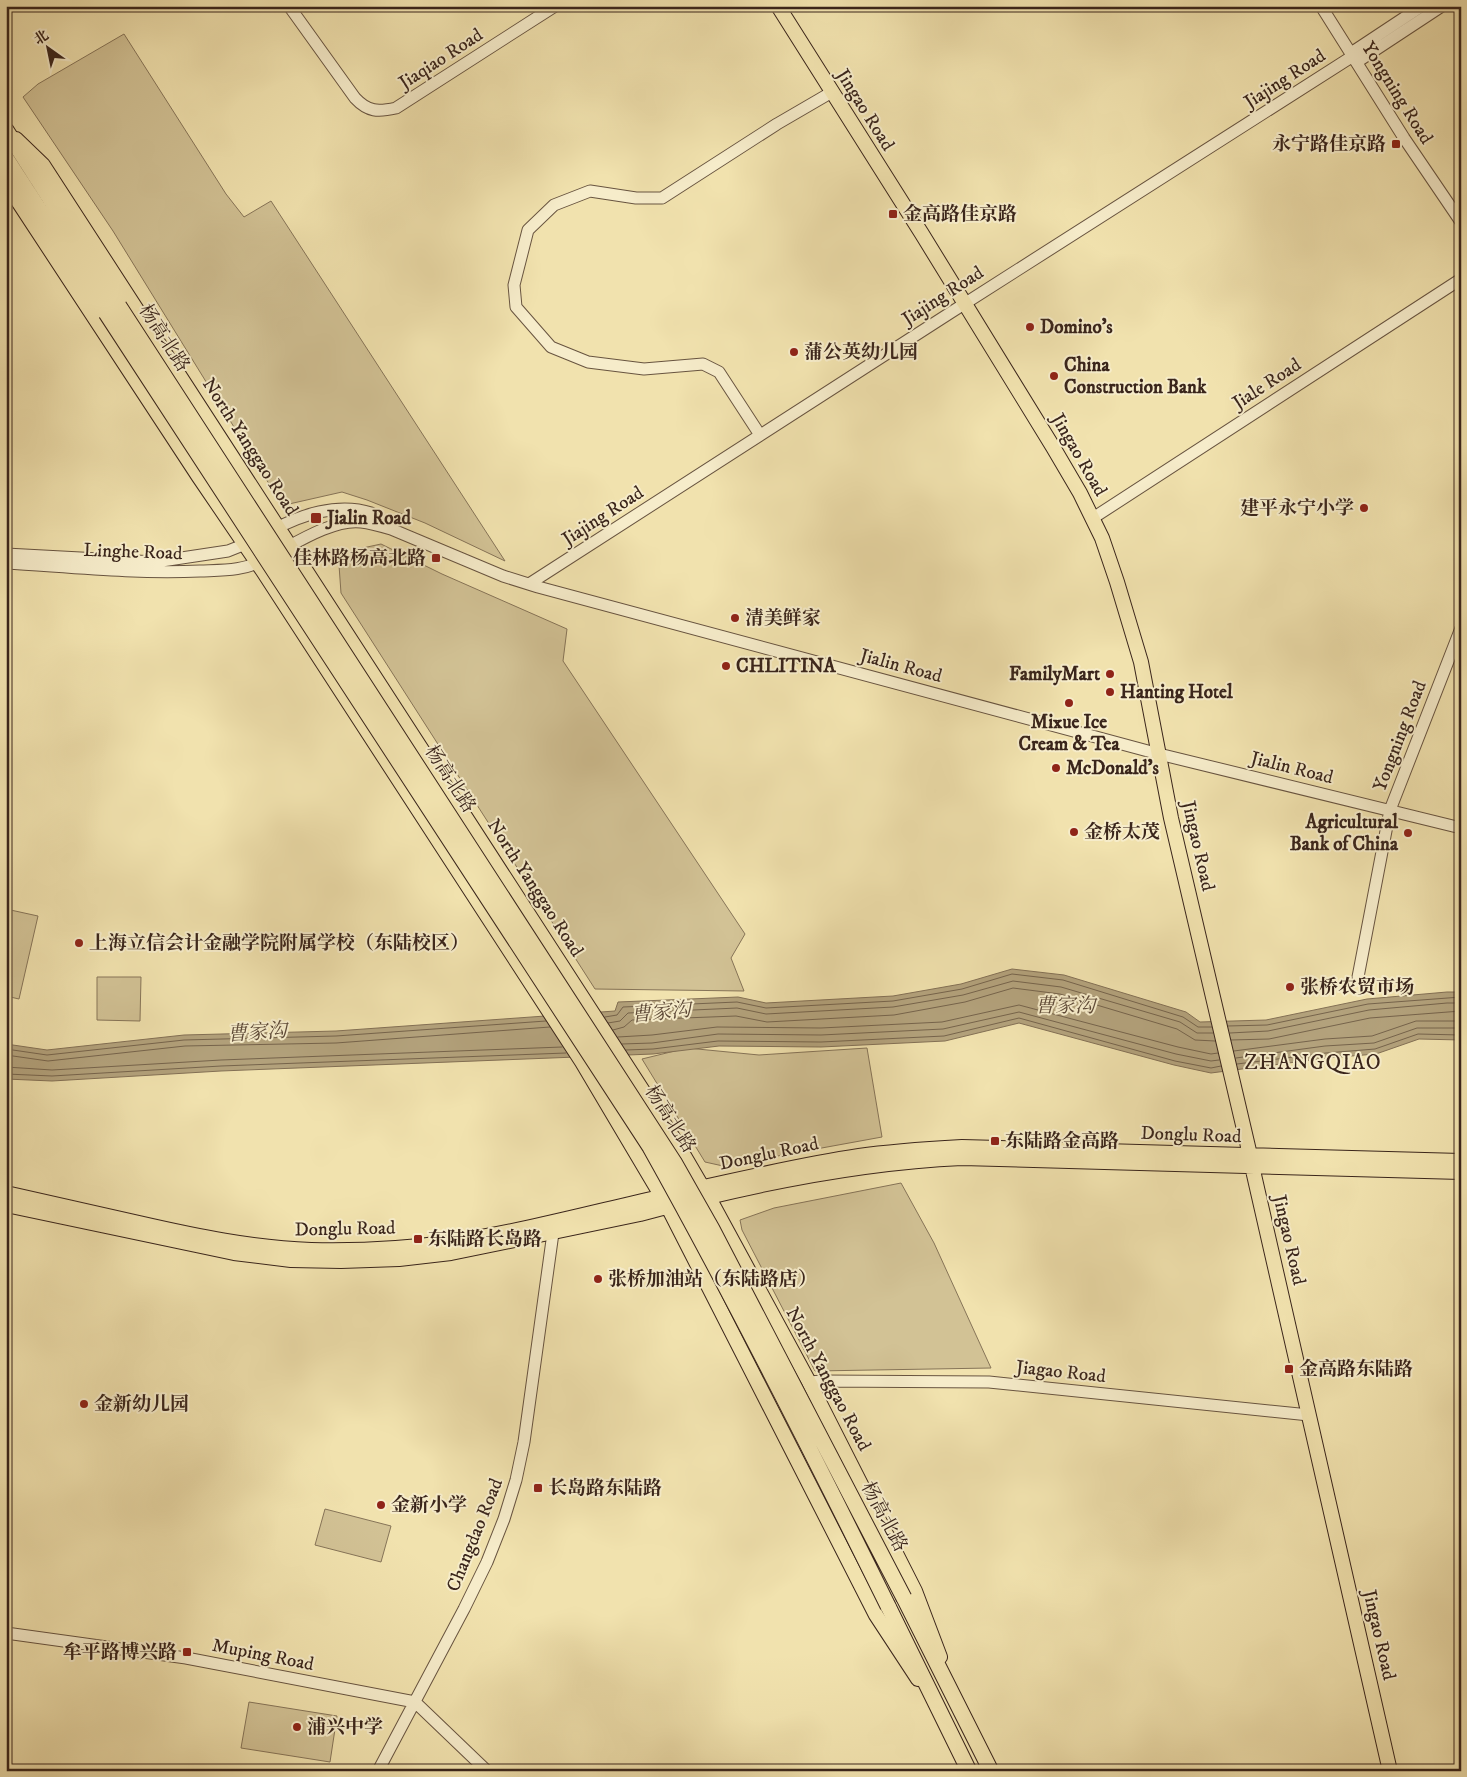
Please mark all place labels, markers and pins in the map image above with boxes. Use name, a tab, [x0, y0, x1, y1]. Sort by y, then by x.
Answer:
place label: 永宁路佳京路	[1272, 133, 1386, 156]
marker: 永宁路佳京路	[1390, 138, 1402, 150]
place label: 金高路佳京路	[903, 203, 1017, 226]
marker: 金高路佳京路	[887, 208, 899, 220]
place label: Domino's	[1040, 316, 1113, 339]
marker: Domino's	[1024, 321, 1036, 333]
place label: 蒲公英幼儿园	[804, 341, 918, 364]
marker: 蒲公英幼儿园	[788, 346, 800, 358]
place label: China Construction Bank	[1064, 354, 1207, 399]
marker: China Construction Bank	[1048, 370, 1060, 382]
place label: 建平永宁小学	[1240, 497, 1354, 520]
marker: 建平永宁小学	[1358, 502, 1370, 514]
place label: Jialin Road	[325, 507, 412, 530]
marker: Jialin Road	[309, 511, 323, 525]
place label: 佳林路杨高北路	[293, 547, 426, 570]
marker: 佳林路杨高北路	[430, 552, 442, 564]
place label: 清美鲜家	[745, 607, 821, 630]
marker: 清美鲜家	[729, 612, 741, 624]
place label: CHLITINA	[736, 655, 837, 678]
marker: CHLITINA	[720, 660, 732, 672]
place label: FamilyMart	[1009, 663, 1101, 686]
marker: FamilyMart	[1104, 668, 1116, 680]
place label: Hanting Hotel	[1120, 681, 1233, 704]
marker: Hanting Hotel	[1104, 686, 1116, 698]
marker: Mixue Ice Cream & Tea	[1063, 697, 1075, 709]
place label: Mixue Ice Cream & Tea	[1019, 711, 1120, 756]
place label: McDonald's	[1066, 757, 1159, 780]
marker: McDonald's	[1050, 762, 1062, 774]
place label: Agricultural Bank of China	[1290, 811, 1399, 856]
place label: 金桥太茂	[1084, 821, 1160, 844]
marker: 金桥太茂	[1068, 826, 1080, 838]
marker: Agricultural Bank of China	[1402, 827, 1414, 839]
place label: 上海立信会计金融学院附属学校（东陆校区）	[89, 932, 469, 955]
marker: 上海立信会计金融学院附属学校（东陆校区）	[73, 937, 85, 949]
place label: 张桥农贸市场	[1300, 976, 1414, 999]
marker: 张桥农贸市场	[1284, 981, 1296, 993]
place label: 东陆路金高路	[1005, 1130, 1119, 1153]
marker: 东陆路金高路	[989, 1135, 1001, 1147]
place label: 东陆路长岛路	[428, 1228, 542, 1251]
marker: 东陆路长岛路	[412, 1233, 424, 1245]
place label: 张桥加油站（东陆路店）	[608, 1268, 817, 1291]
marker: 张桥加油站（东陆路店）	[592, 1273, 604, 1285]
place label: 金高路东陆路	[1299, 1358, 1413, 1381]
marker: 金高路东陆路	[1283, 1363, 1295, 1375]
place label: 金新幼儿园	[94, 1393, 189, 1416]
marker: 金新幼儿园	[78, 1398, 90, 1410]
place label: 长岛路东陆路	[548, 1477, 662, 1500]
marker: 长岛路东陆路	[532, 1482, 544, 1494]
place label: 金新小学	[391, 1494, 467, 1517]
marker: 金新小学	[375, 1499, 387, 1511]
place label: 牟平路博兴路	[63, 1641, 177, 1664]
marker: 牟平路博兴路	[181, 1646, 193, 1658]
place label: 浦兴中学	[307, 1716, 383, 1739]
marker: 浦兴中学	[291, 1721, 303, 1733]

